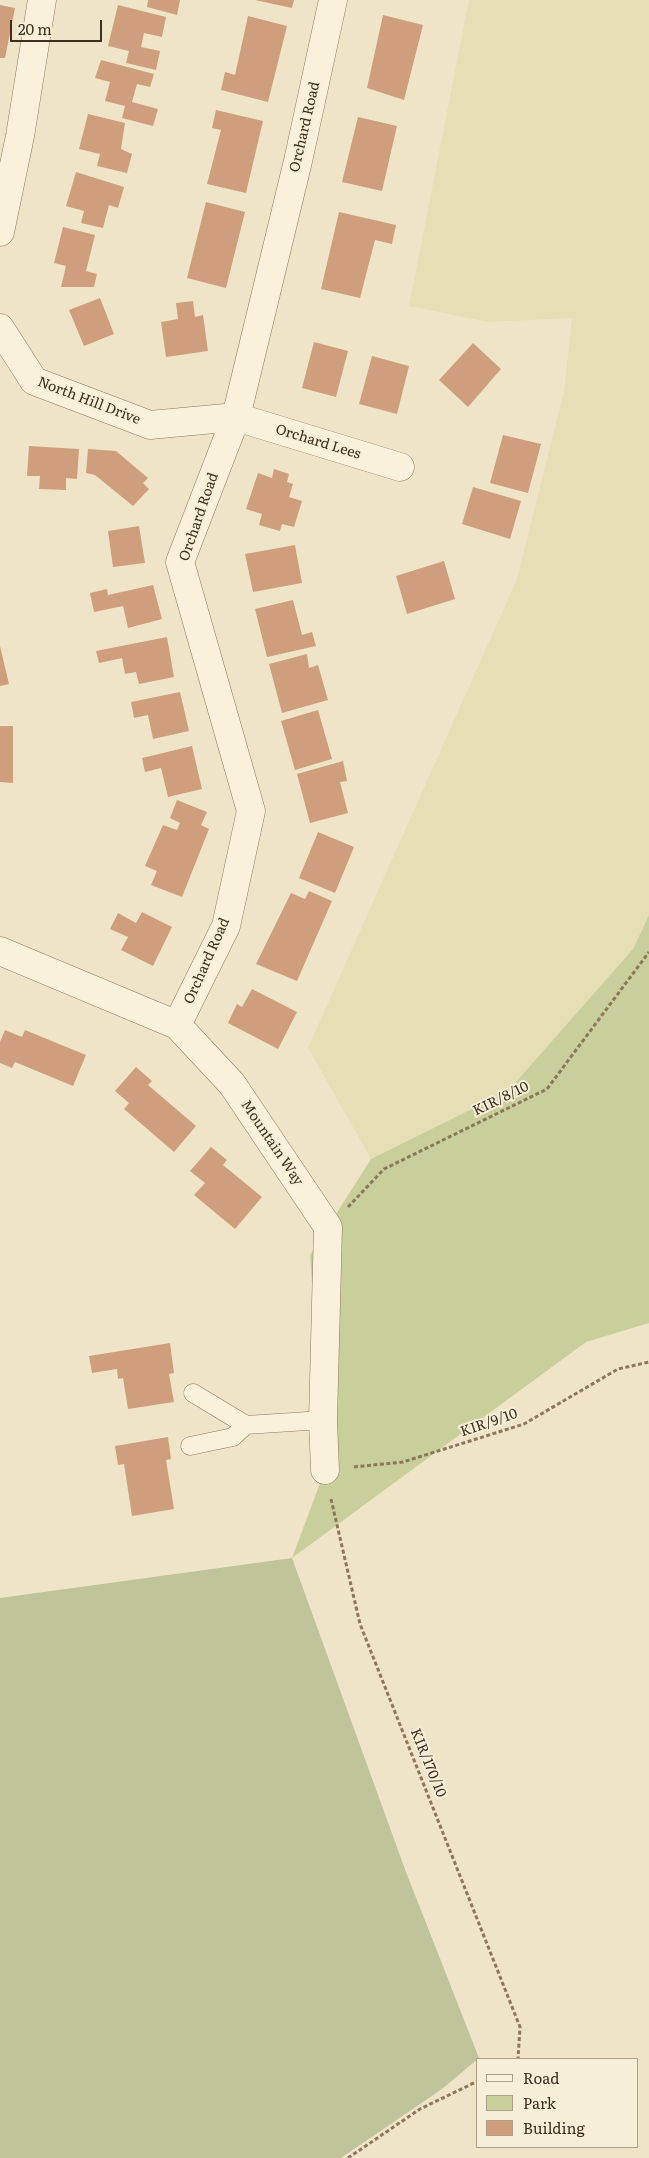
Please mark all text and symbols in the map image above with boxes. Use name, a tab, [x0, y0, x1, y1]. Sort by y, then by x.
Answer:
scale bar	[12, 10, 105, 42]
text: 20 m	[18, 17, 52, 40]
street label: Orchard Road	[286, 80, 324, 174]
street label: North Hill Drive	[35, 374, 143, 428]
street label: Orchard Lees	[273, 421, 363, 463]
street label: Orchard Road	[176, 471, 222, 563]
street label: Orchard Road	[181, 915, 233, 1007]
street label: KIR/8/10	[470, 1078, 532, 1120]
street label: Mountain Way	[237, 1097, 307, 1189]
street label: KIR/9/10	[458, 1405, 520, 1441]
street label: KIR/170/10	[407, 1726, 449, 1800]
legend	[477, 2058, 639, 2148]
text: Road	[523, 2066, 559, 2089]
text: Park	[523, 2091, 556, 2114]
text: Building	[523, 2116, 585, 2139]

